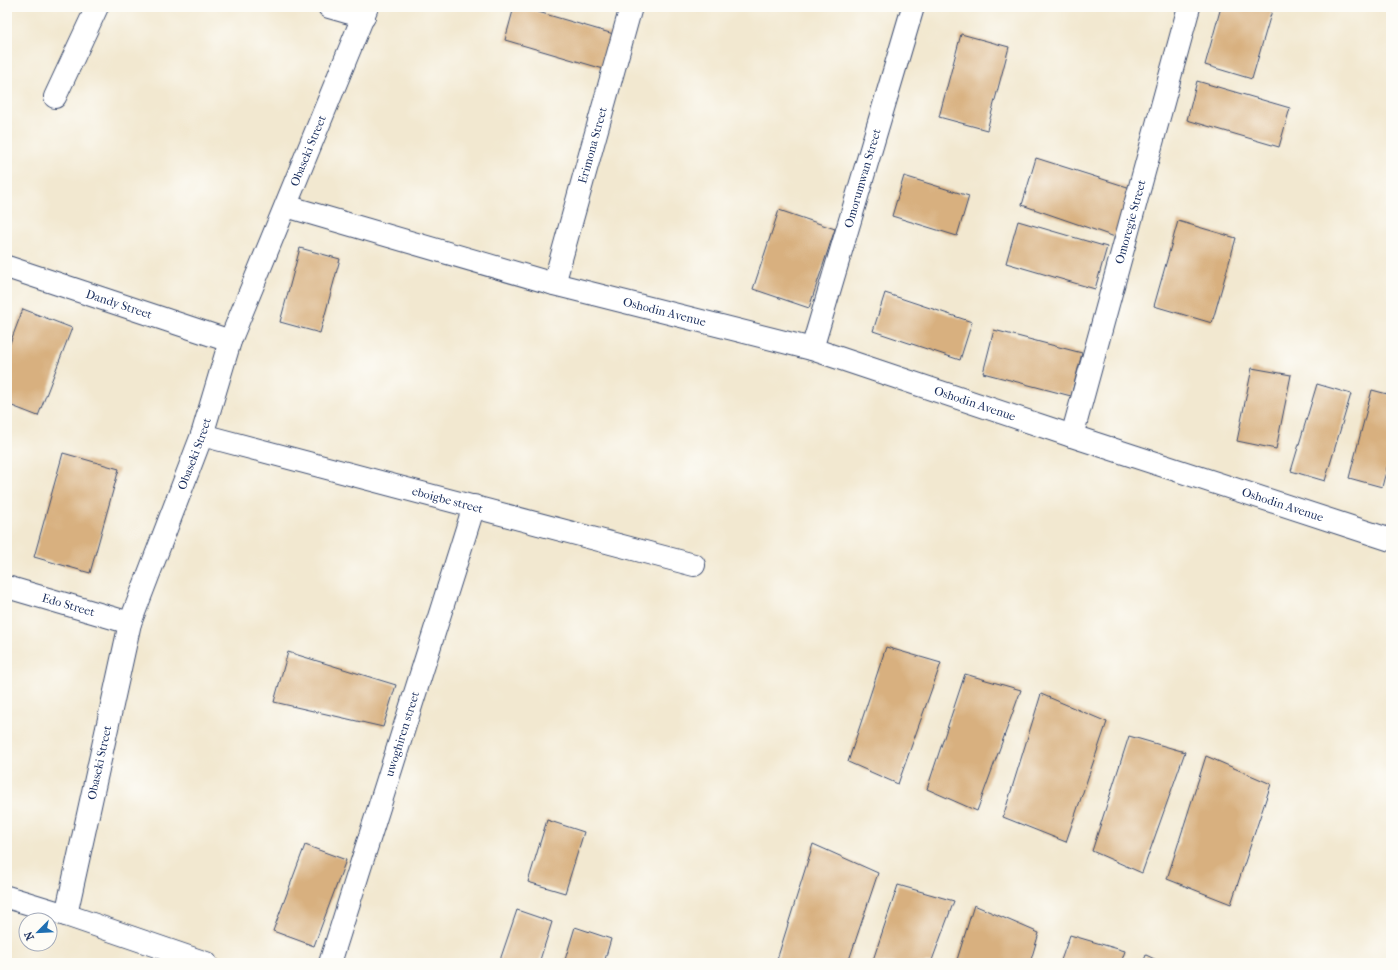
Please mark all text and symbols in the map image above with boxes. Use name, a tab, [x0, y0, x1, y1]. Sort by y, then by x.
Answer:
street label: Erimona Street	[575, 105, 610, 185]
street label: Obaseki Street	[287, 112, 329, 188]
street label: Omorumwan Street	[841, 126, 884, 230]
street label: Omoregie Street	[1112, 178, 1149, 265]
street label: Dandy Street	[84, 287, 154, 322]
street label: Oshodin Avenue	[621, 295, 707, 329]
street label: Oshodin Avenue	[932, 383, 1018, 424]
street label: Obaseki Street	[175, 415, 214, 492]
street label: eboigbe street	[411, 484, 485, 516]
street label: Oshodin Avenue	[1240, 485, 1325, 525]
street label: Edo Street	[40, 591, 97, 620]
street label: uwoghiren street	[382, 689, 422, 779]
street label: Obaseki Street	[84, 723, 114, 801]
north arrow	[18, 912, 58, 952]
text: N	[21, 929, 37, 942]

